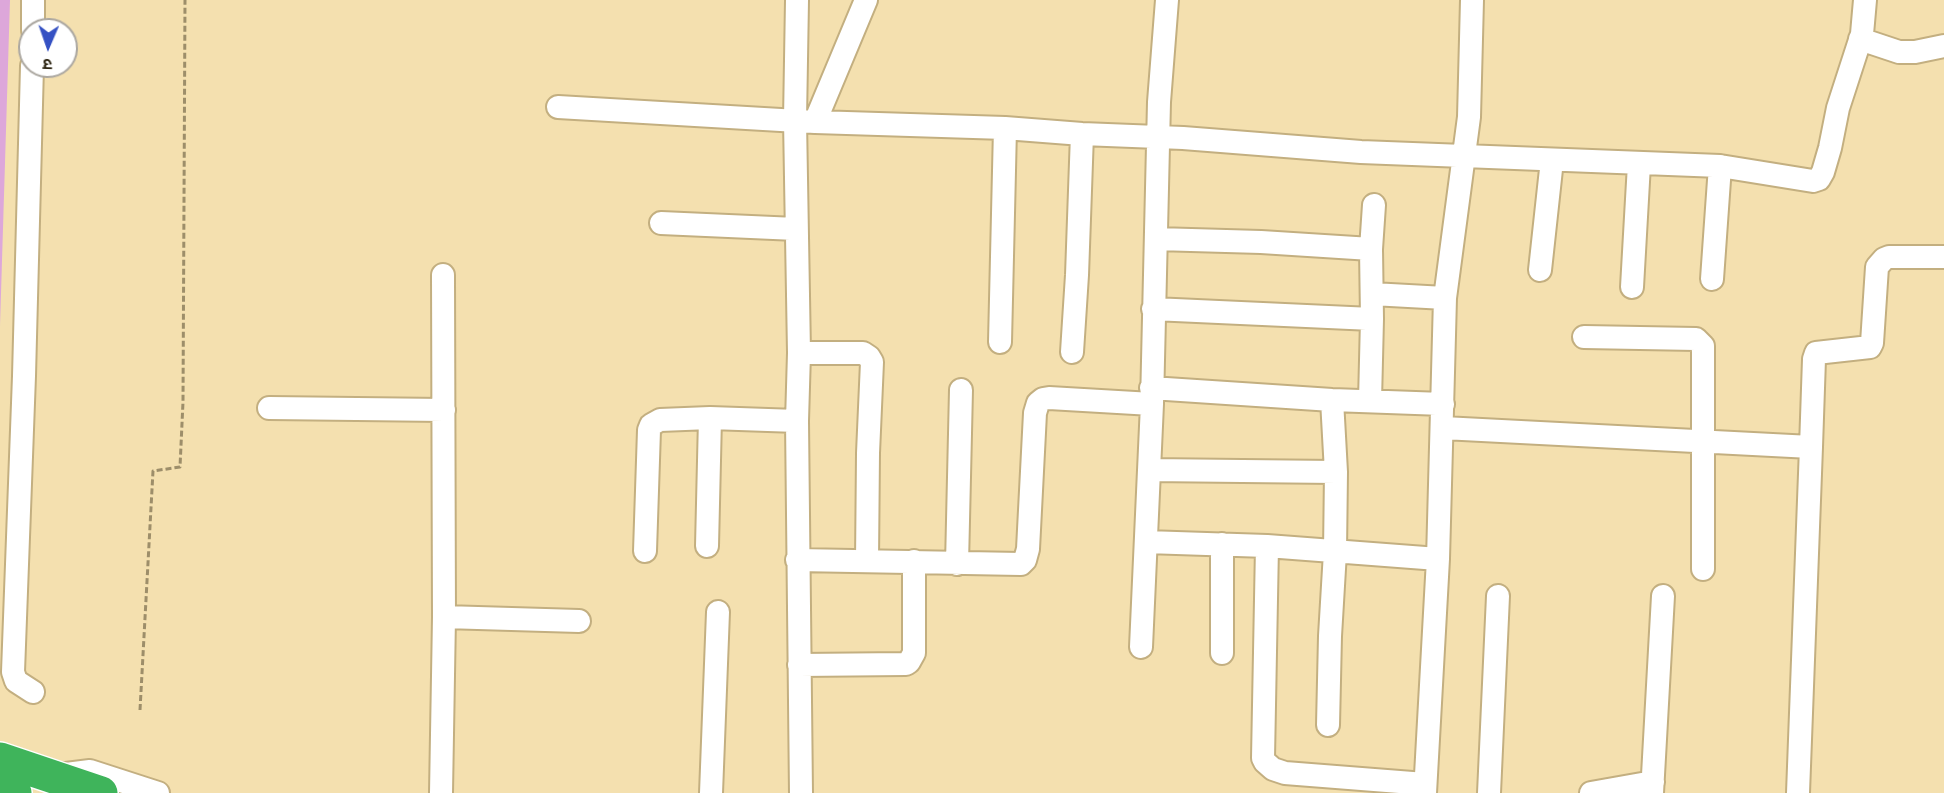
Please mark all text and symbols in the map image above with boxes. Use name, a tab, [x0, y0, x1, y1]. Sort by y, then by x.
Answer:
north arrow	[18, 18, 78, 78]
text: उ	[42, 53, 53, 75]

